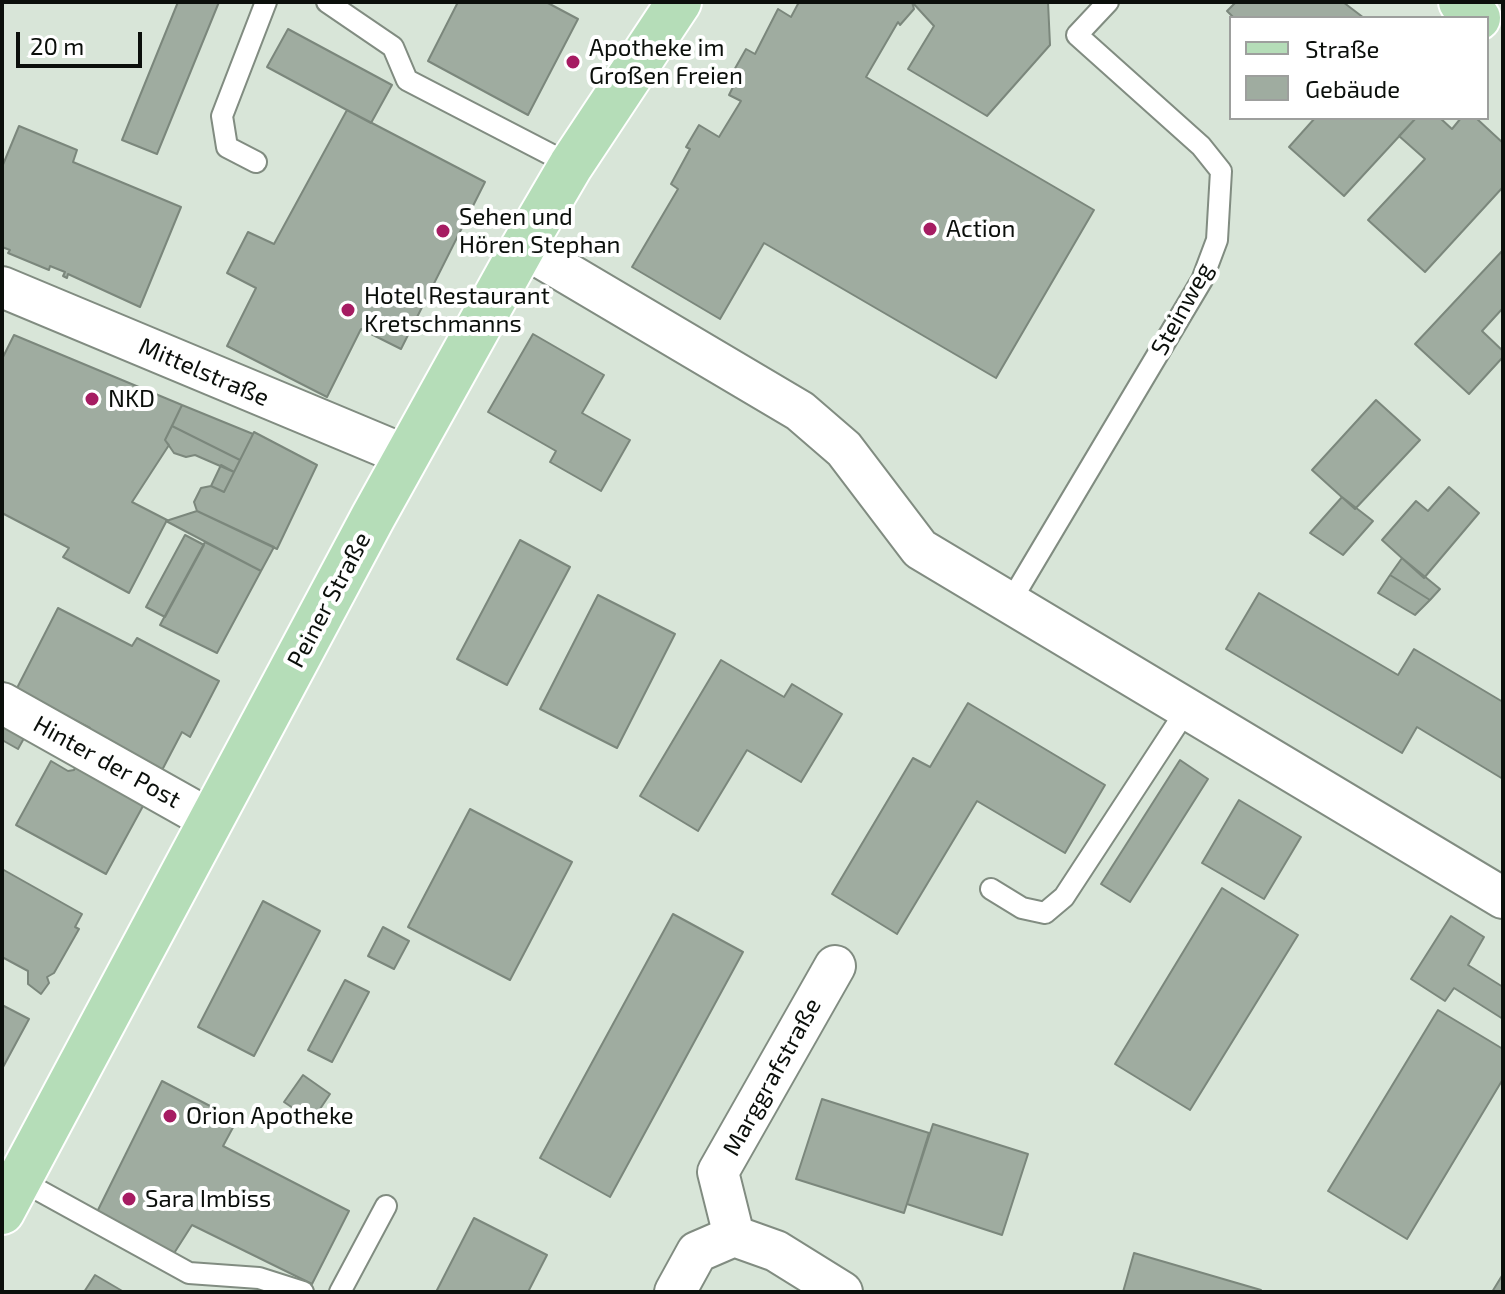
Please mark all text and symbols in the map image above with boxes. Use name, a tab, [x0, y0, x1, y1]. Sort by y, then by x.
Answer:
scale bar	[20, 16, 146, 66]
legend	[1229, 16, 1489, 120]
text: 20 m	[30, 31, 84, 60]
place label: Apotheke im Großen Freien	[589, 34, 743, 90]
text: Straße	[1305, 34, 1379, 63]
marker: Apotheke im Großen Freien	[564, 53, 582, 71]
text: Gebäude	[1305, 74, 1400, 103]
place label: Sehen und Hören Stephan	[459, 203, 620, 259]
place label: Action	[946, 215, 1015, 243]
marker: Action	[921, 220, 939, 238]
marker: Sehen und Hören Stephan	[434, 222, 452, 240]
street label: Steinweg	[1145, 258, 1219, 360]
place label: Hotel Restaurant Kretschmanns	[364, 282, 550, 338]
marker: Hotel Restaurant Kretschmanns	[339, 301, 357, 319]
street label: Mittelstraße	[135, 332, 273, 412]
place label: NKD	[108, 385, 155, 413]
marker: NKD	[83, 390, 101, 408]
street label: Peiner Straße	[281, 527, 377, 673]
street label: Hinter der Post	[29, 710, 185, 814]
street label: Marggrafstraße	[717, 993, 827, 1161]
place label: Orion Apotheke	[186, 1102, 354, 1130]
marker: Orion Apotheke	[161, 1107, 179, 1125]
place label: Sara Imbiss	[145, 1185, 271, 1213]
marker: Sara Imbiss	[120, 1190, 138, 1208]

